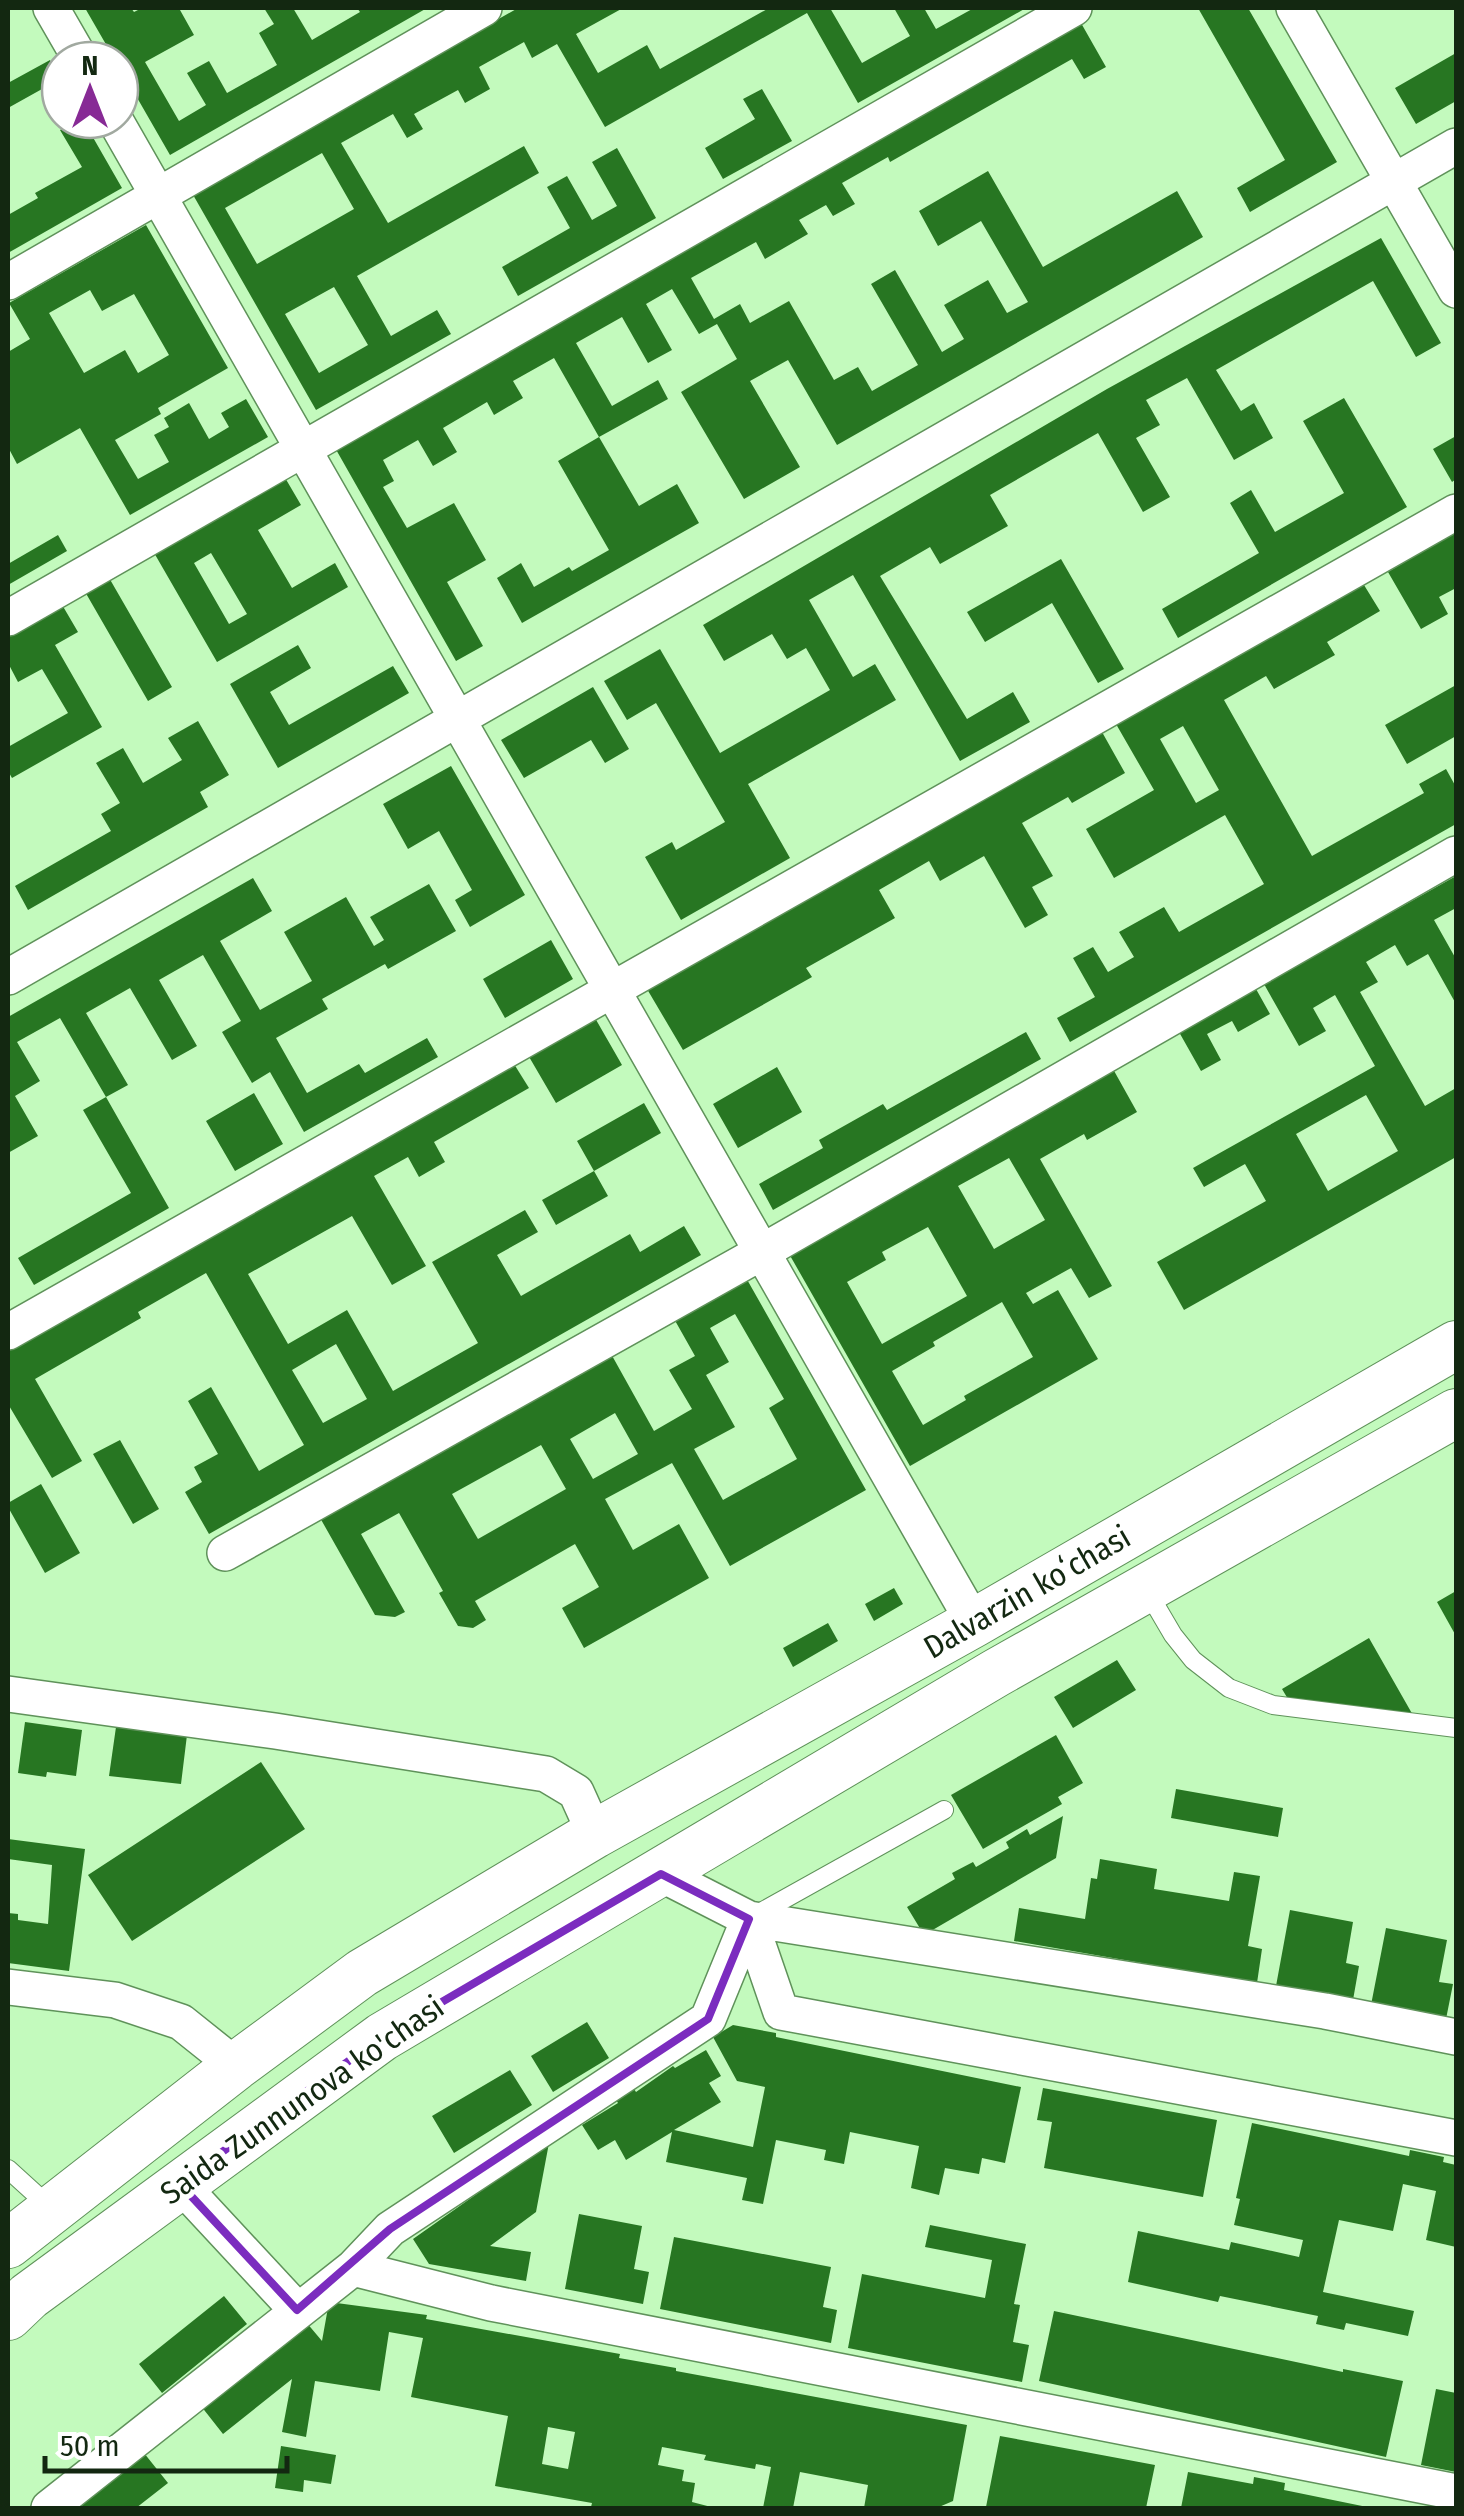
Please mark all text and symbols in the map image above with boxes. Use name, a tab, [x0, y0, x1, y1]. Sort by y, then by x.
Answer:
north arrow	[40, 40, 140, 140]
text: N	[82, 49, 98, 82]
street label: Dalvarzin koʻchasi	[917, 1517, 1137, 1667]
street label: Saida Zunnunova ko'chasi	[153, 1988, 451, 2212]
scale bar	[45, 2411, 288, 2473]
text: 50 m	[60, 2428, 120, 2464]

